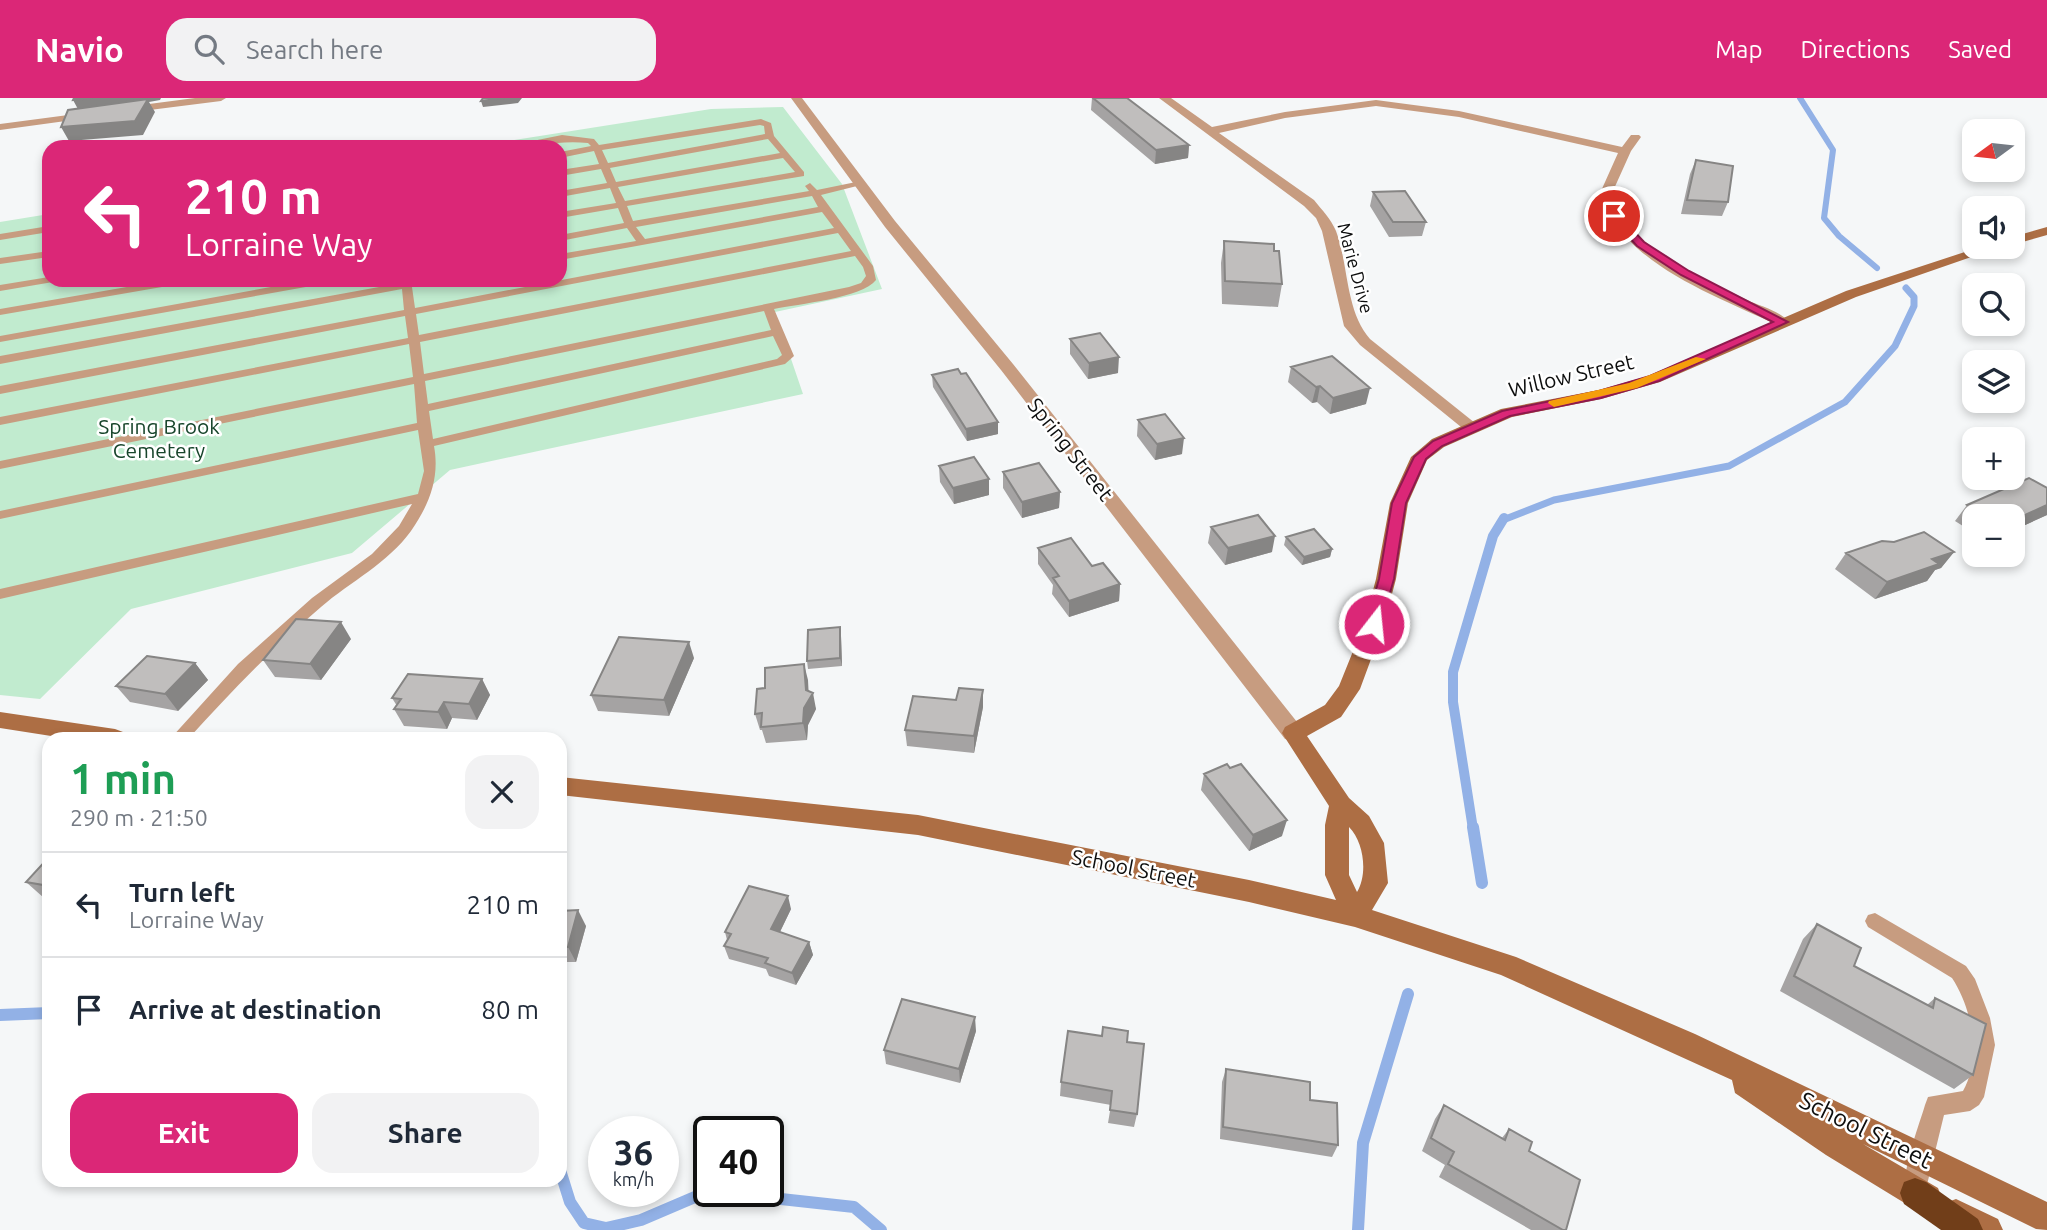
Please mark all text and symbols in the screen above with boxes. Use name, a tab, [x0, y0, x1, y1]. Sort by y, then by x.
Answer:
search box	[166, 18, 656, 81]
icon: search	[190, 30, 228, 68]
text: Navio	[35, 31, 124, 68]
text: Search here	[246, 35, 383, 64]
text: Map	[1715, 36, 1762, 63]
text: Directions	[1800, 36, 1910, 63]
text: Saved	[1948, 36, 2012, 63]
north arrow	[1962, 119, 2025, 182]
map controls	[1962, 119, 2025, 567]
icon: left	[70, 168, 161, 259]
text: 210 m	[185, 168, 322, 223]
pin	[1584, 186, 1644, 246]
button: sound	[1962, 196, 2025, 259]
icon: arrive	[1595, 197, 1633, 235]
street label: Marie Drive	[1334, 221, 1378, 315]
text: Lorraine Way	[185, 226, 373, 262]
button: search	[1962, 273, 2025, 336]
street label: Willow Street	[1506, 349, 1636, 401]
button: layers	[1962, 350, 2025, 413]
street label: Spring Street	[1023, 393, 1119, 505]
park label: Spring Brook Cemetery	[98, 414, 220, 462]
button: +	[1962, 427, 2025, 490]
button: −	[1962, 504, 2025, 567]
position arrow	[1337, 587, 1411, 661]
text: 1 min	[70, 755, 176, 802]
button: close	[465, 755, 539, 829]
text: 290 m · 21:50	[70, 805, 208, 830]
street label: School Street	[1070, 844, 1198, 892]
text: Turn left	[129, 878, 235, 907]
icon: left	[70, 886, 108, 924]
text: 210 m	[467, 890, 539, 919]
text: Lorraine Way	[129, 907, 264, 932]
icon: arrive	[70, 991, 108, 1029]
text: Arrive at destination	[129, 995, 382, 1024]
text: 80 m	[481, 995, 539, 1024]
street label: School Street	[1795, 1086, 1937, 1174]
button: Exit	[70, 1093, 298, 1173]
button: Share	[312, 1093, 539, 1173]
speed limit sign: 40	[693, 1116, 784, 1207]
text: 36	[614, 1132, 653, 1172]
text: km/h	[613, 1169, 654, 1189]

